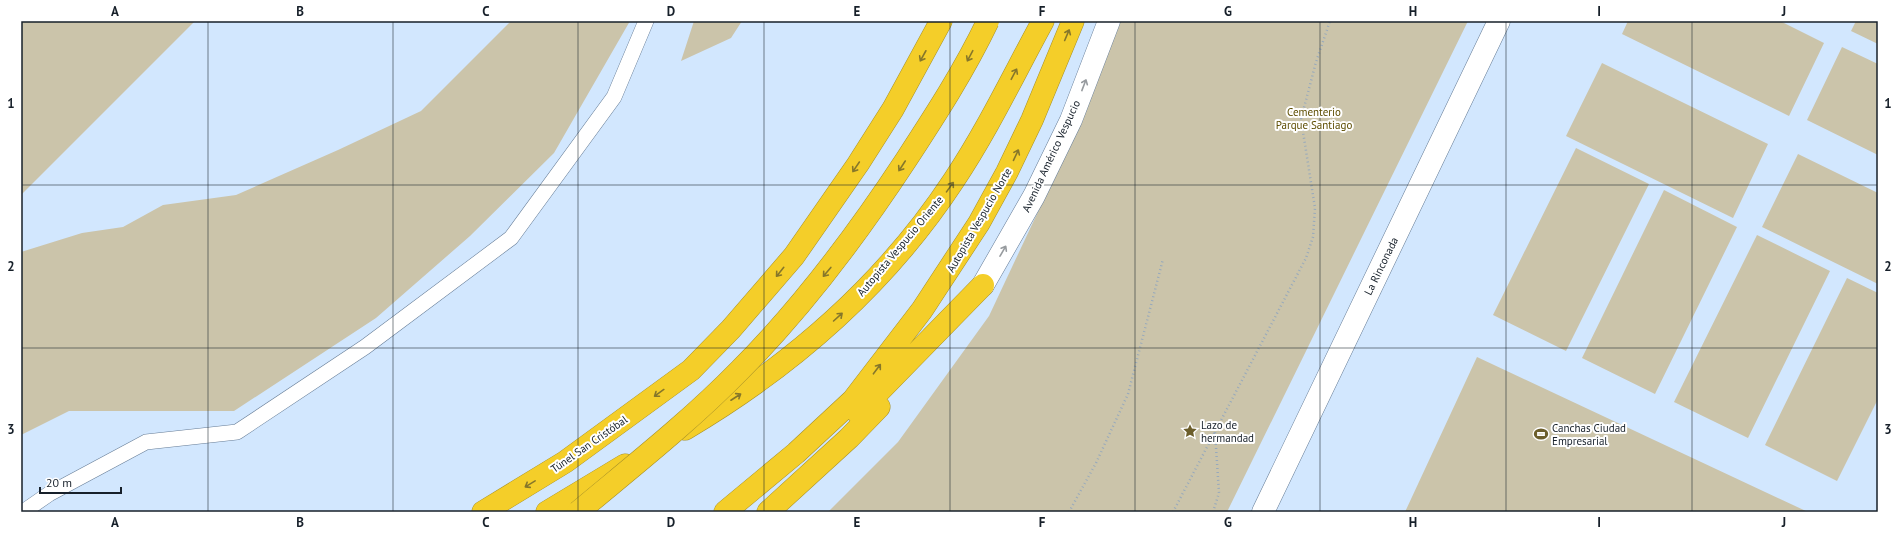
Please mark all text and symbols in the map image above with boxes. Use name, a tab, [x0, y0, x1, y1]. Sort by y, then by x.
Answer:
text: A	[111, 3, 119, 20]
text: B	[296, 3, 304, 20]
text: C	[482, 3, 490, 20]
text: D	[667, 3, 675, 20]
text: E	[854, 3, 861, 20]
text: F	[1039, 3, 1046, 20]
text: G	[1224, 3, 1232, 20]
text: H	[1409, 3, 1417, 20]
text: I	[1597, 3, 1601, 20]
text: J	[1781, 3, 1786, 20]
one-way arrow	[1064, 30, 1071, 42]
one-way arrow	[919, 49, 927, 61]
one-way arrow	[966, 49, 974, 61]
one-way arrow	[1011, 68, 1019, 80]
one-way arrow	[1081, 79, 1089, 91]
text: 1	[7, 95, 15, 112]
text: 1	[1884, 95, 1892, 112]
street label: Avenida Américo Vespucio	[1019, 98, 1083, 214]
park label: Cementerio Parque Santiago	[1276, 105, 1352, 132]
one-way arrow	[1013, 149, 1020, 161]
one-way arrow	[898, 160, 906, 171]
one-way arrow	[852, 161, 860, 172]
street label: Autopista Vespucio Norte	[943, 165, 1015, 275]
one-way arrow	[946, 181, 954, 192]
street label: Autopista Vespucio Oriente	[854, 193, 946, 299]
street label: La Rinconada	[1361, 235, 1401, 297]
one-way arrow	[999, 245, 1007, 257]
text: 2	[7, 258, 15, 275]
text: 2	[1884, 258, 1892, 275]
one-way arrow	[776, 267, 785, 278]
one-way arrow	[823, 267, 832, 278]
one-way arrow	[833, 312, 843, 322]
one-way arrow	[873, 364, 881, 375]
one-way arrow	[654, 389, 665, 397]
one-way arrow	[730, 393, 741, 401]
street label: Túnel San Cristóbal	[548, 412, 631, 476]
place label: Lazo de hermandad	[1201, 418, 1254, 445]
text: 3	[7, 421, 15, 438]
place label: Canchas Ciudad Empresarial	[1552, 421, 1626, 448]
text: 3	[1884, 421, 1892, 438]
place icon: Lazo de hermandad	[1182, 423, 1198, 439]
sports icon: Canchas Ciudad Empresarial	[1533, 426, 1549, 442]
scale bar	[40, 469, 121, 495]
text: 20 m	[46, 475, 72, 490]
one-way arrow	[524, 480, 536, 488]
text: A	[111, 514, 119, 531]
text: B	[296, 514, 304, 531]
text: C	[482, 514, 490, 531]
text: D	[667, 514, 675, 531]
text: E	[854, 514, 861, 531]
text: F	[1039, 514, 1046, 531]
text: G	[1224, 514, 1232, 531]
text: H	[1409, 514, 1417, 531]
text: I	[1597, 514, 1601, 531]
text: J	[1781, 514, 1786, 531]

